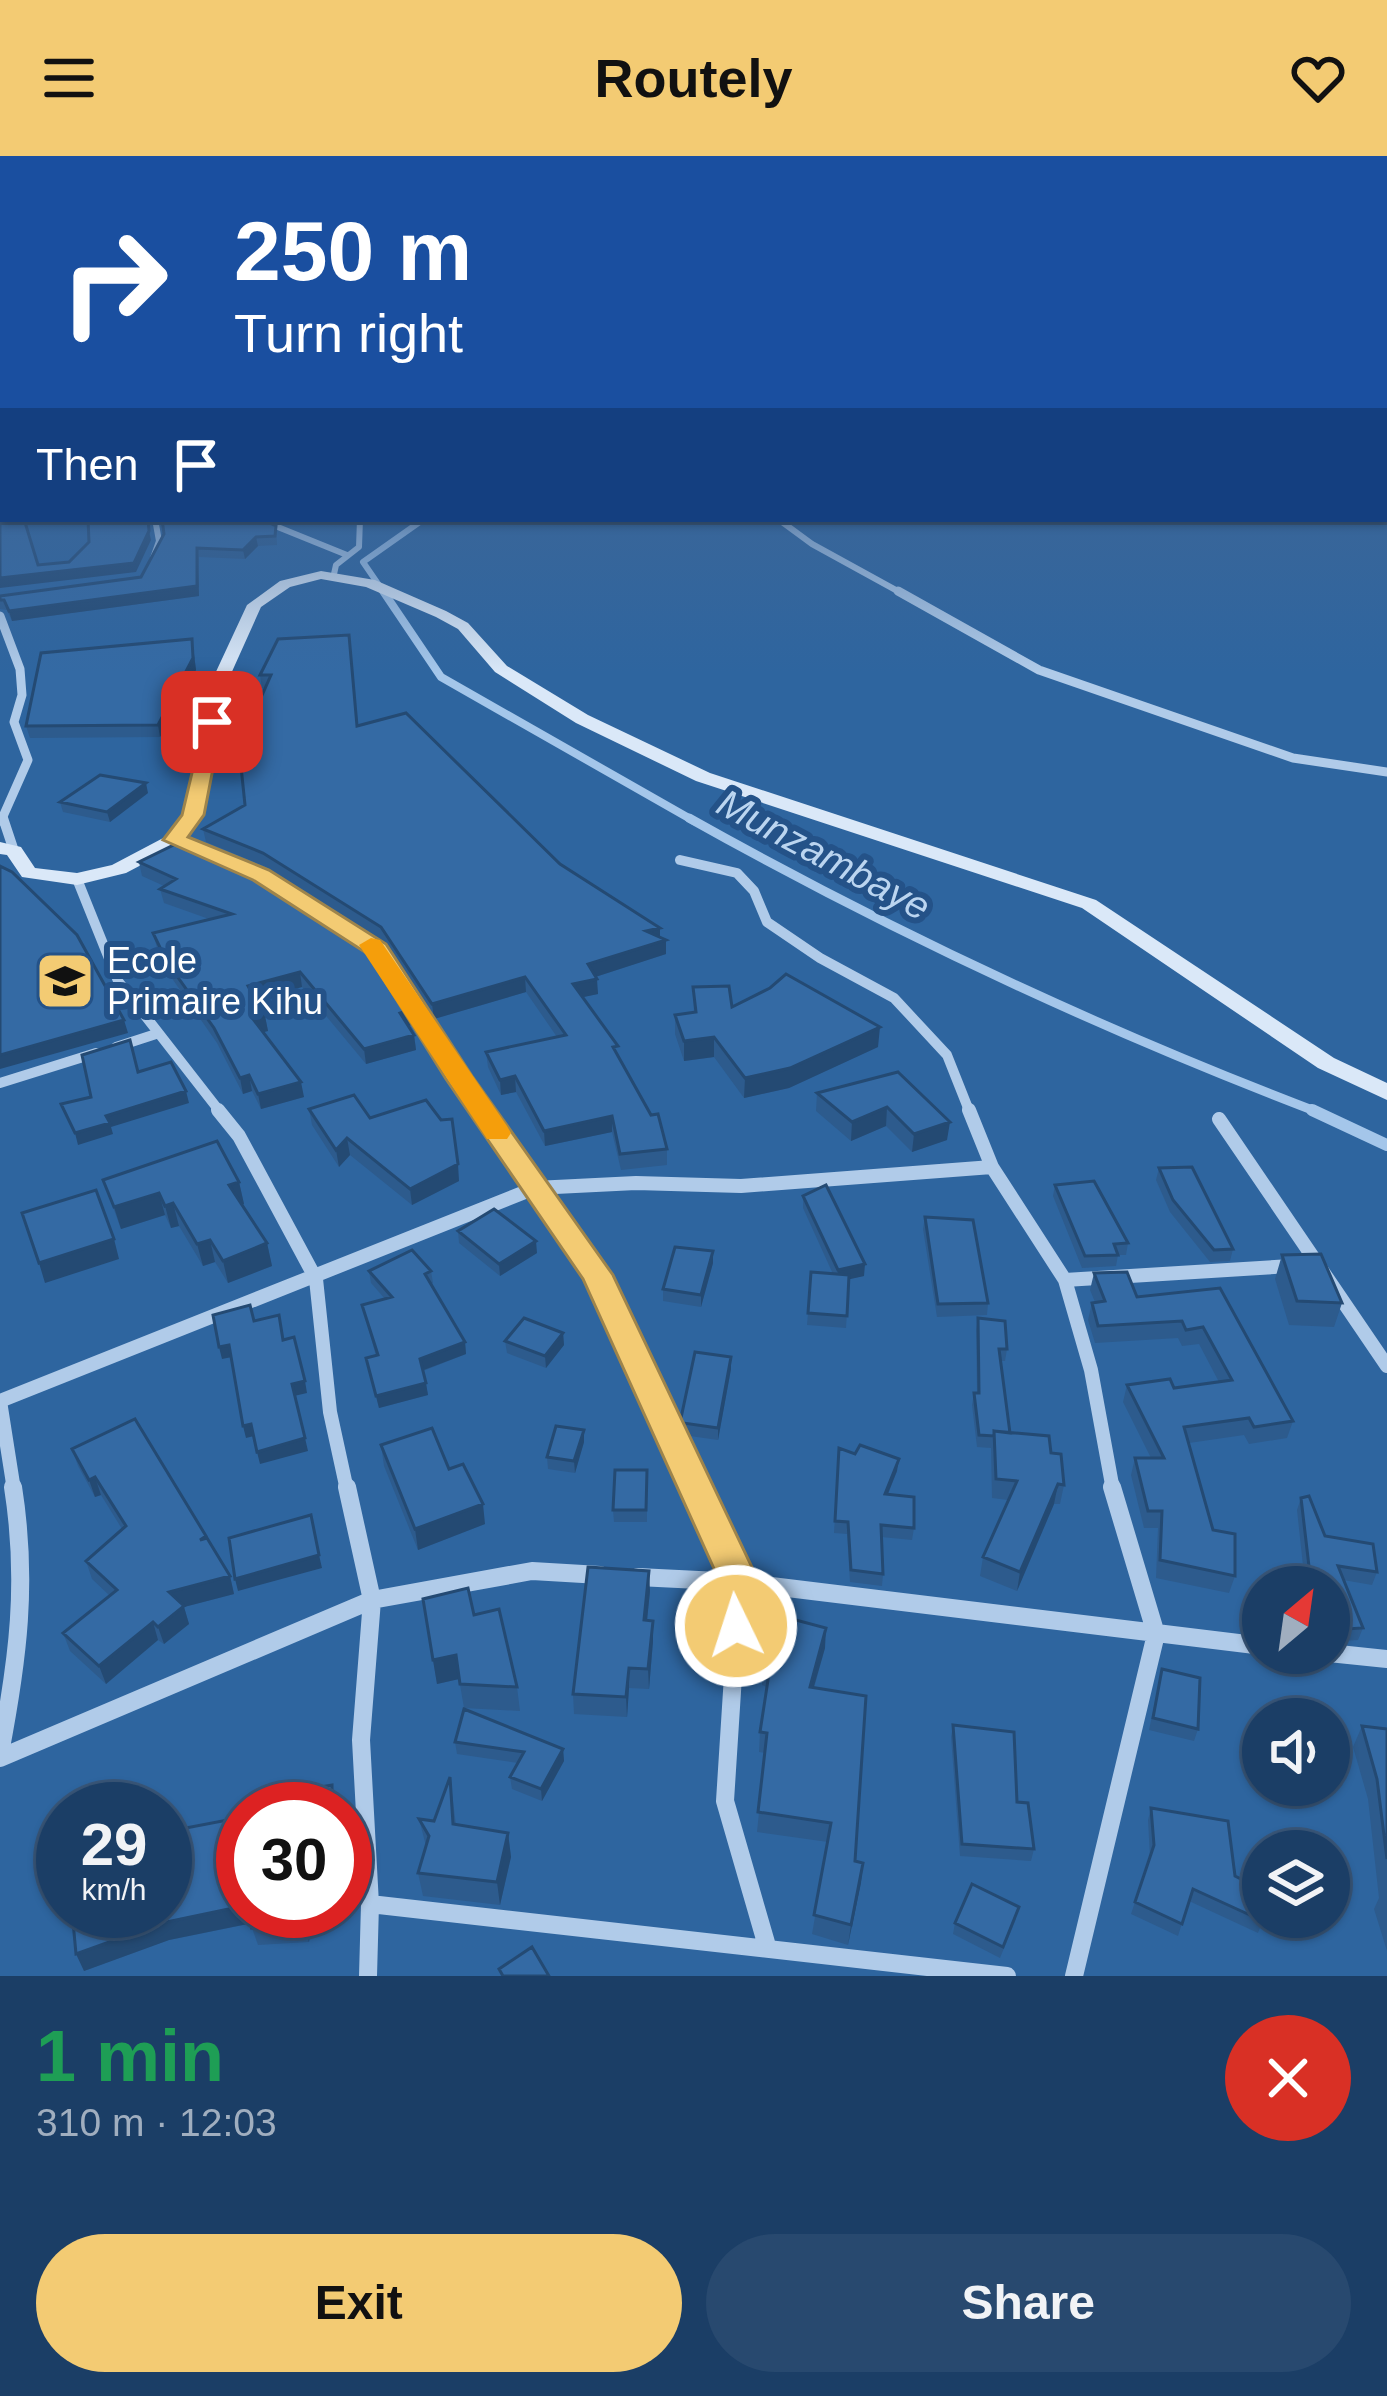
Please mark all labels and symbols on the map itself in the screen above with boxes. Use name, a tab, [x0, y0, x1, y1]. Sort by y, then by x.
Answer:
pin	[161, 671, 263, 773]
water label: Munzambaye	[710, 781, 937, 928]
place label: Ecole Primaire Kihu	[107, 940, 323, 1022]
school or university icon: Ecole Primaire Kihu	[34, 950, 96, 1012]
position arrow	[673, 1563, 799, 1689]
north arrow	[1242, 1566, 1350, 1674]
speed limit sign: 30	[216, 1782, 372, 1938]

